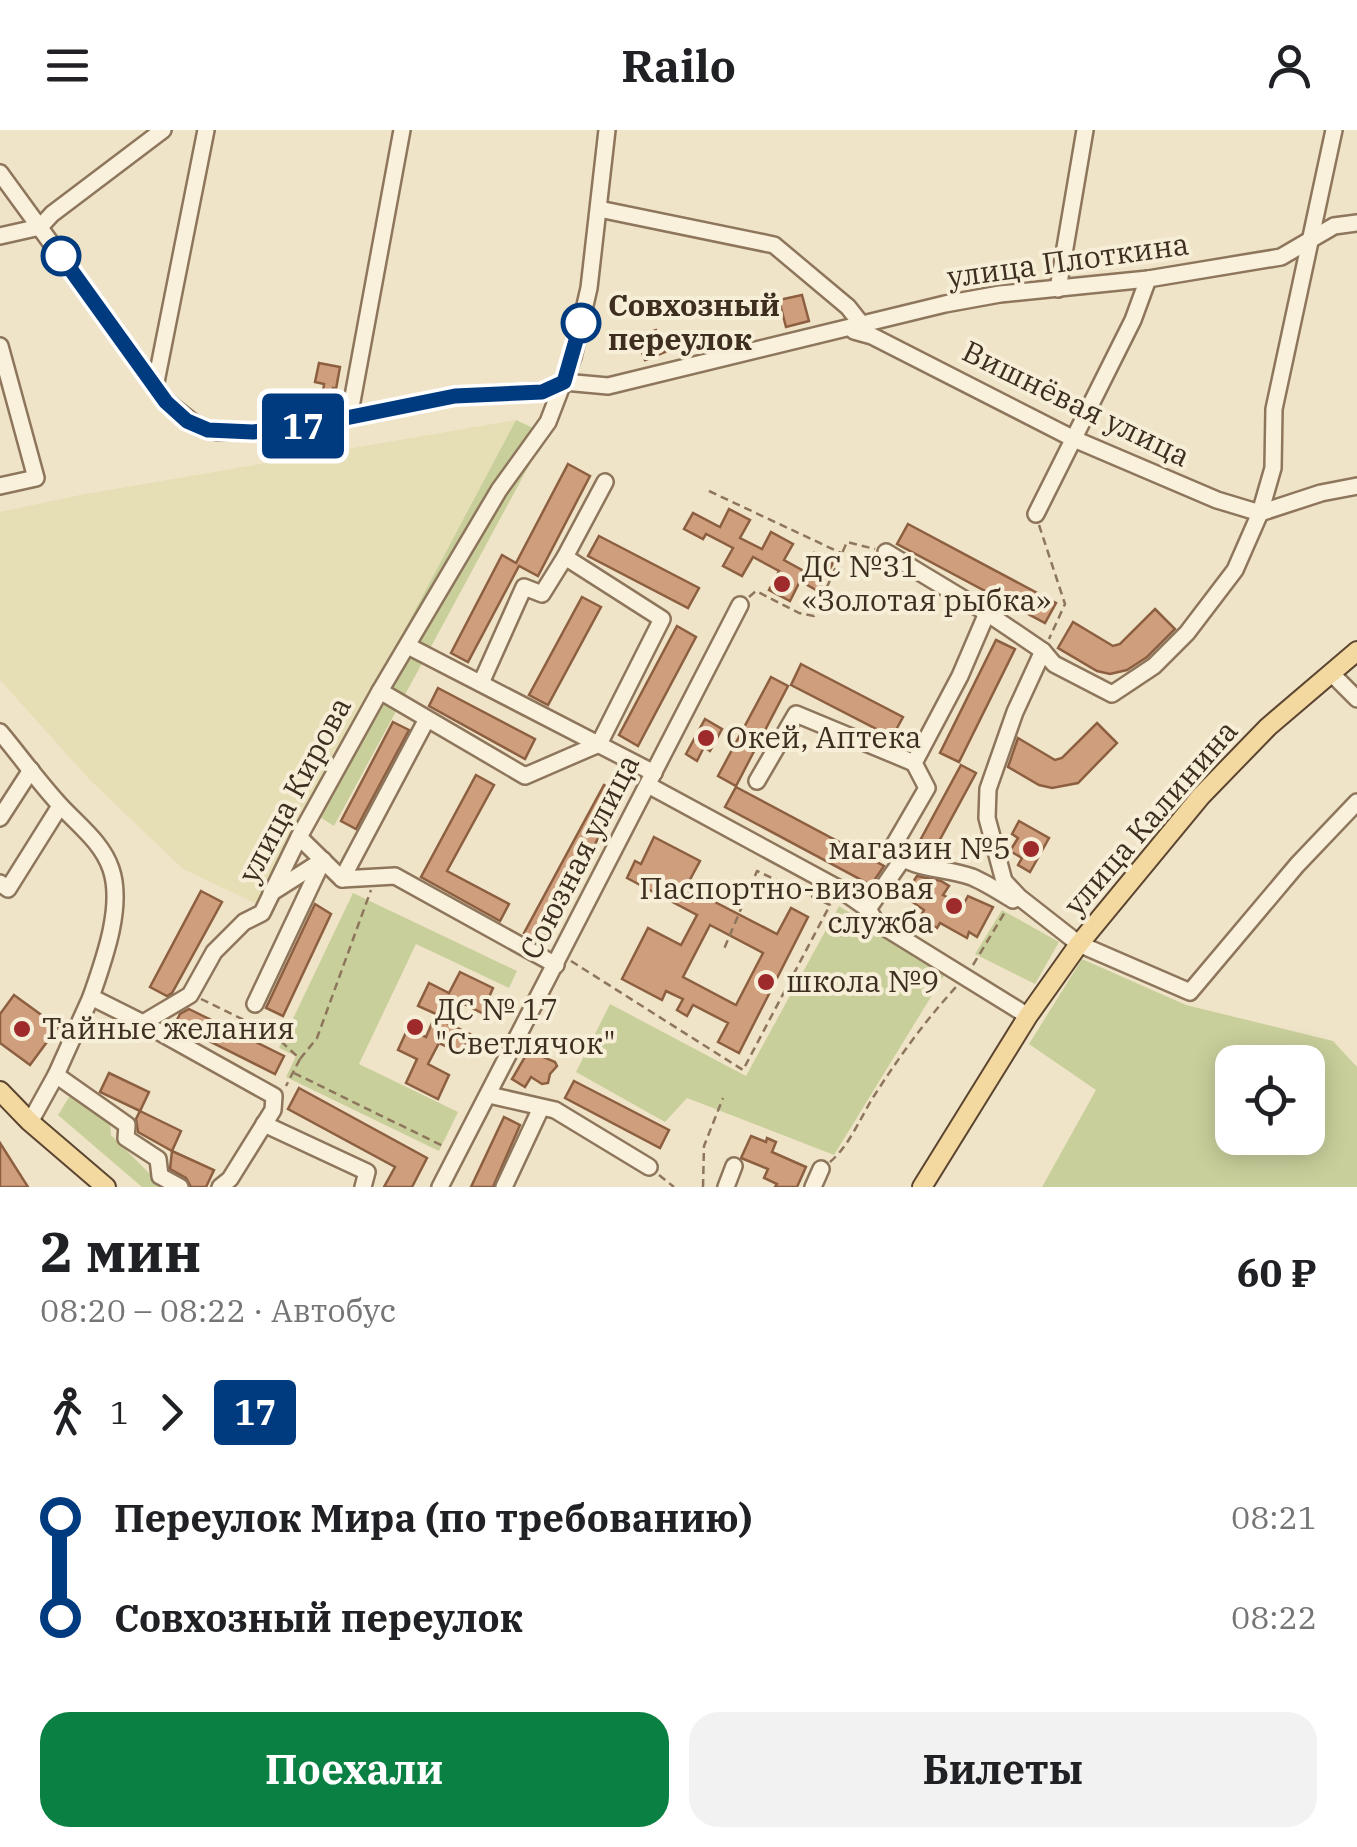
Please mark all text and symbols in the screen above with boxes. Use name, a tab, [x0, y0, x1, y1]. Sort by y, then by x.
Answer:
text: Railo	[621, 36, 736, 94]
icon: menu	[40, 38, 95, 93]
icon: person	[1262, 38, 1317, 93]
street label: улица Плоткина	[944, 223, 1191, 296]
unlabelled marker	[42, 237, 80, 275]
place label: Совхозный переулок	[608, 285, 780, 358]
marker: Совхозный переулок	[562, 304, 600, 342]
street label: Вишнёвая улица	[956, 331, 1197, 475]
line badge: 17	[258, 394, 348, 458]
text: 17	[282, 403, 324, 449]
place label: ДС №31 «Золотая рыбка»	[802, 546, 1051, 619]
marker: ДС №31 «Золотая рыбка»	[771, 573, 793, 595]
street label: улица Кирова	[228, 690, 359, 889]
street label: улица Калинина	[1054, 711, 1245, 923]
place label: Окей, Аптека	[726, 717, 921, 756]
marker: Окей, Аптека	[695, 727, 717, 749]
street label: Союзная улица	[510, 747, 647, 965]
place label: магазин №5	[828, 828, 1011, 867]
marker: магазин №5	[1020, 838, 1042, 860]
place label: Паспортно-визовая служба	[639, 868, 934, 941]
marker: Паспортно-визовая служба	[943, 895, 965, 917]
place label: школа №9	[786, 961, 939, 1000]
marker: школа №9	[755, 971, 777, 993]
place label: ДС № 17 "Светлячок"	[435, 989, 616, 1062]
place label: Тайные желания	[42, 1008, 295, 1047]
marker: ДС № 17 "Светлячок"	[404, 1016, 426, 1038]
marker: Тайные желания	[11, 1018, 33, 1040]
map controls	[1215, 1045, 1325, 1155]
button: locate	[1215, 1045, 1325, 1155]
text: 2 мин	[40, 1216, 201, 1287]
text: 60 ₽	[1237, 1248, 1317, 1297]
text: 08:20 – 08:22 · Автобус	[40, 1289, 396, 1331]
icon: walk	[40, 1385, 95, 1440]
icon: forward	[144, 1385, 199, 1440]
text: 17	[234, 1389, 276, 1435]
text: 1	[110, 1391, 129, 1433]
text: Переулок Мира (по требованию)	[114, 1493, 752, 1542]
text: 08:21	[1231, 1496, 1317, 1538]
text: Совхозный переулок	[114, 1593, 523, 1642]
text: 08:22	[1231, 1596, 1317, 1638]
button: Поехали	[40, 1712, 669, 1827]
button: Билеты	[689, 1712, 1317, 1827]

